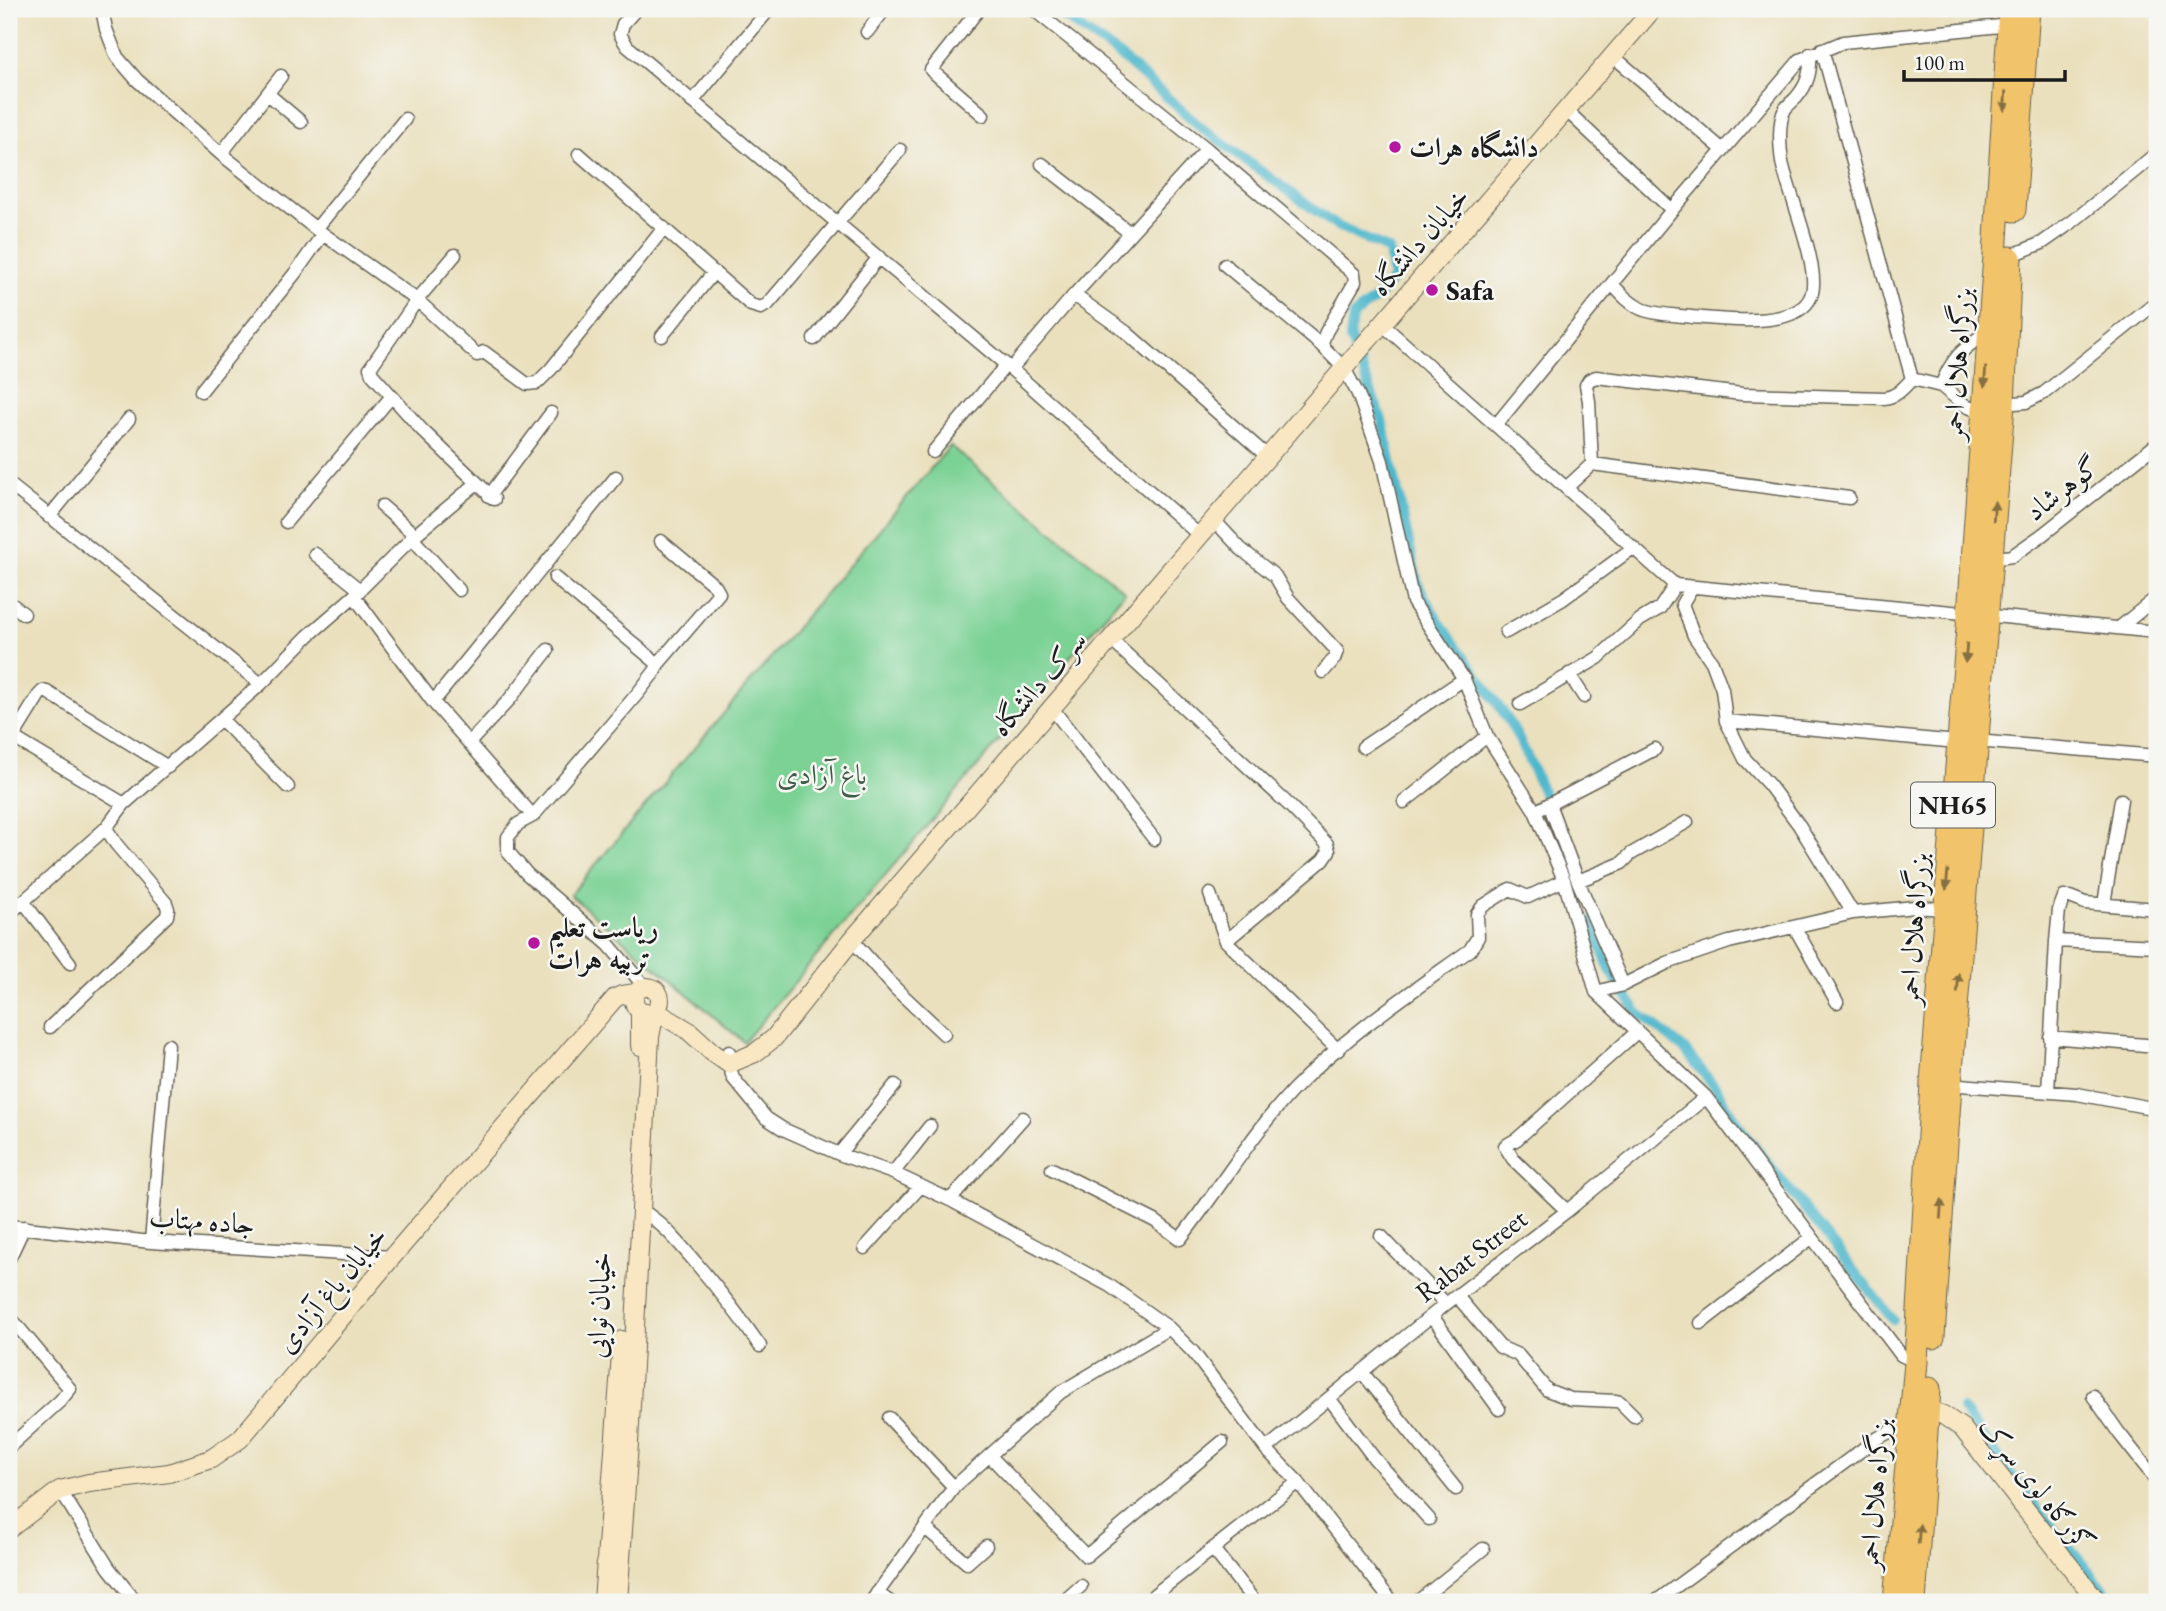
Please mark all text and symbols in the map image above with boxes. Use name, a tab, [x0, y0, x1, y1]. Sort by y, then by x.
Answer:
scale bar	[1904, 38, 2064, 82]
text: 100 m	[1914, 49, 1965, 76]
one-way arrow	[1999, 91, 2010, 113]
place label: دانشگاه هرات	[1409, 129, 1539, 166]
marker: دانشگاه هرات	[1387, 139, 1403, 155]
street label: خیابان دانشگاه	[1361, 179, 1477, 303]
place label: Safa	[1446, 272, 1495, 308]
marker: Safa	[1424, 282, 1440, 298]
street label: بزرگراه هلال احمر	[1934, 287, 1980, 444]
one-way arrow	[1980, 366, 1991, 388]
street label: گوهرشاد	[2017, 448, 2107, 528]
one-way arrow	[1989, 500, 2000, 522]
street label: سرک دانشگاه	[982, 622, 1095, 744]
one-way arrow	[1960, 642, 1971, 664]
park label: باغ آزادی	[777, 756, 867, 798]
road number: NH65	[1911, 782, 1995, 828]
street label: بزرگراه هلال احمر	[1890, 852, 1936, 1009]
one-way arrow	[1941, 869, 1952, 891]
place label: ریاست تعلیم تربیه هرات	[548, 909, 658, 978]
marker: ریاست تعلیم تربیه هرات	[526, 935, 542, 951]
one-way arrow	[1953, 971, 1964, 993]
street label: جاده مهتاب	[148, 1198, 256, 1243]
one-way arrow	[1936, 1198, 1947, 1220]
street label: Rabat Street	[1408, 1200, 1534, 1310]
street label: خیابان باغ آزادی	[267, 1218, 399, 1364]
street label: خیابان نوایی	[577, 1251, 620, 1359]
street label: ګزرګاه لوی سړک	[1968, 1409, 2103, 1562]
street label: بزرگراه هلال احمر	[1849, 1416, 1899, 1575]
one-way arrow	[1914, 1523, 1925, 1545]

